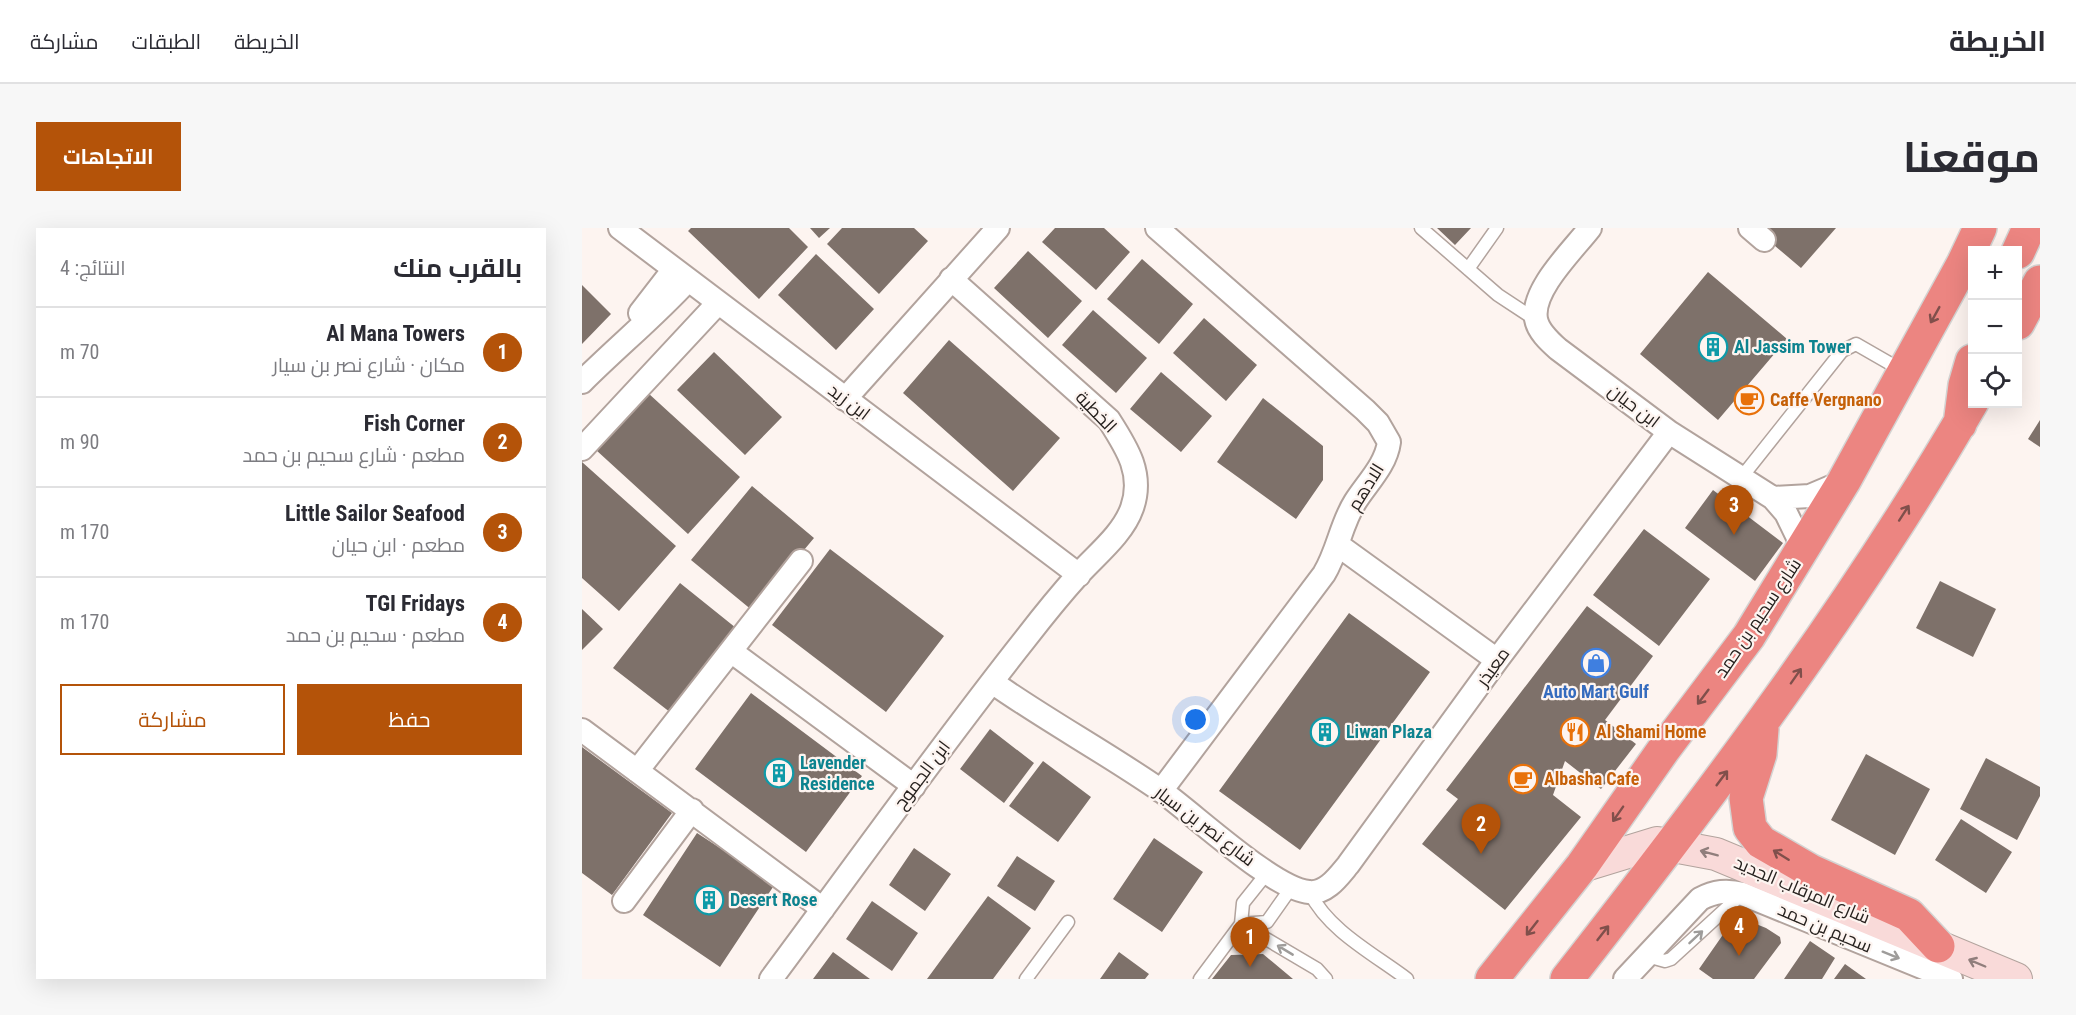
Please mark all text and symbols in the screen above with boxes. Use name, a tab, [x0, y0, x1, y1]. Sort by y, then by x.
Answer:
text: الخريطة	[1949, 25, 2046, 58]
text: مشاركة	[30, 30, 99, 54]
text: الطبقات	[132, 30, 201, 54]
text: الخريطة	[234, 30, 300, 54]
button: الاتجاهات	[36, 122, 181, 191]
text: موقعنا	[1903, 133, 2040, 182]
map controls	[1968, 246, 2022, 408]
button: +	[1968, 246, 2022, 300]
text: بالقرب منك	[393, 253, 522, 283]
text: النتائج: 4	[60, 256, 126, 280]
button: −	[1968, 300, 2022, 354]
one-way arrow	[1929, 306, 1941, 323]
text: Al Mana Towers	[326, 321, 465, 346]
building icon: Al Jassim Tower	[1697, 331, 1729, 363]
place label: Al Jassim Tower	[1734, 336, 1852, 357]
text: 70 m	[60, 340, 99, 364]
text: 1	[497, 340, 508, 364]
text: مكان · شارع نصر بن سيار	[273, 353, 465, 377]
button: locate	[1968, 354, 2022, 408]
street label: ابن زيد	[824, 379, 874, 425]
street label: ابن حيان	[1604, 379, 1664, 433]
cafe icon: Caffe Vergnano	[1733, 384, 1765, 416]
street label: الخطية	[1071, 386, 1121, 437]
place label: Caffe Vergnano	[1770, 389, 1882, 410]
text: Fish Corner	[364, 411, 465, 436]
text: 90 m	[60, 430, 99, 454]
text: 2	[497, 430, 508, 454]
text: مطعم · شارع سحيم بن حمد	[242, 443, 465, 467]
street label: الادهم	[1343, 459, 1390, 515]
pin: 3	[1714, 486, 1754, 535]
text: Little Sailor Seafood	[285, 501, 465, 526]
one-way arrow	[1898, 505, 1911, 522]
text: 170 m	[60, 520, 109, 544]
text: 3	[497, 520, 508, 544]
text: مطعم · ابن حيان	[332, 533, 465, 557]
street label: شارع سحيم بن حمد	[1710, 554, 1807, 682]
text: TGI Fridays	[366, 591, 465, 616]
text: 170 m	[60, 610, 109, 634]
text: 4	[497, 610, 508, 634]
text: مطعم · سحيم بن حمد	[286, 623, 465, 647]
street label: معيذر	[1471, 643, 1514, 692]
shop icon: Auto Mart Gulf	[1580, 647, 1612, 679]
one-way arrow	[1790, 668, 1802, 684]
place label: Auto Mart Gulf	[1543, 681, 1649, 702]
button: مشاركة	[60, 684, 285, 755]
button: حفظ	[297, 684, 522, 755]
one-way arrow	[1697, 689, 1710, 705]
your location	[1181, 705, 1210, 734]
building icon: Liwan Plaza	[1309, 716, 1341, 748]
restaurant icon: Al Shami Home	[1559, 716, 1591, 748]
place label: Liwan Plaza	[1346, 721, 1432, 742]
place label: Al Shami Home	[1596, 721, 1707, 742]
street label: ابن الجموح	[889, 736, 956, 814]
place label: Lavender Residence	[800, 752, 875, 794]
building icon: Lavender Residence	[763, 757, 795, 789]
cafe icon: Albasha Cafe	[1507, 763, 1539, 795]
place label: Albasha Cafe	[1544, 768, 1640, 789]
one-way arrow	[1716, 771, 1728, 787]
street label: شارع نصر بن سيار	[1149, 781, 1259, 872]
pin: 2	[1462, 804, 1500, 854]
one-way arrow	[1612, 805, 1624, 822]
one-way arrow	[1700, 846, 1719, 858]
one-way arrow	[1773, 848, 1790, 860]
street label: شارع المرقاب الجديد	[1730, 851, 1873, 929]
building icon: Desert Rose	[693, 884, 725, 916]
place label: Desert Rose	[730, 889, 818, 910]
street label: سحيم بن حمد	[1774, 898, 1875, 959]
pin: 4	[1720, 906, 1758, 956]
pin: 1	[1230, 918, 1270, 967]
one-way arrow	[1526, 920, 1539, 936]
one-way arrow	[1596, 925, 1609, 941]
one-way arrow	[1688, 930, 1703, 944]
one-way arrow	[1277, 943, 1294, 955]
one-way arrow	[1881, 950, 1900, 961]
one-way arrow	[1969, 957, 1987, 968]

